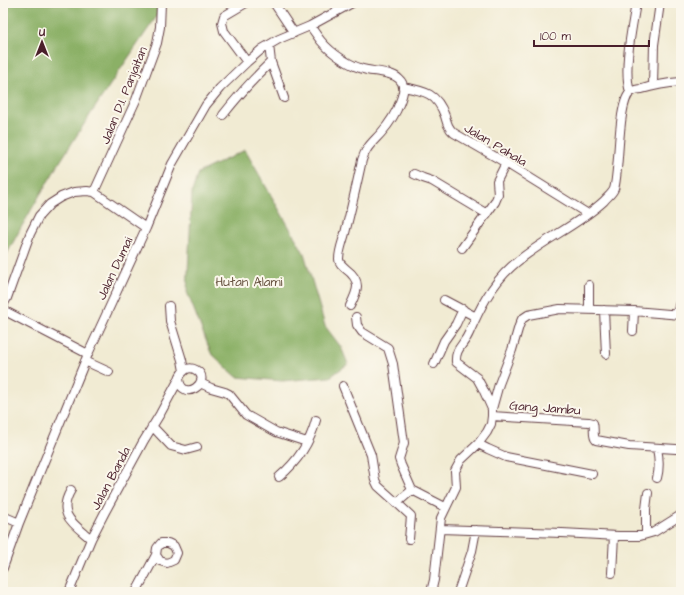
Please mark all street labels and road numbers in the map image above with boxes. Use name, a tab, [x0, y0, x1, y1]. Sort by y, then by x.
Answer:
street label: Jalan D.I. Panjaitan	[96, 43, 152, 147]
street label: Jalan Pahala	[461, 119, 531, 171]
street label: Jalan Dumai	[92, 234, 137, 303]
street label: Gang Jambu	[509, 397, 582, 420]
street label: Jalan Banda	[87, 443, 135, 513]

